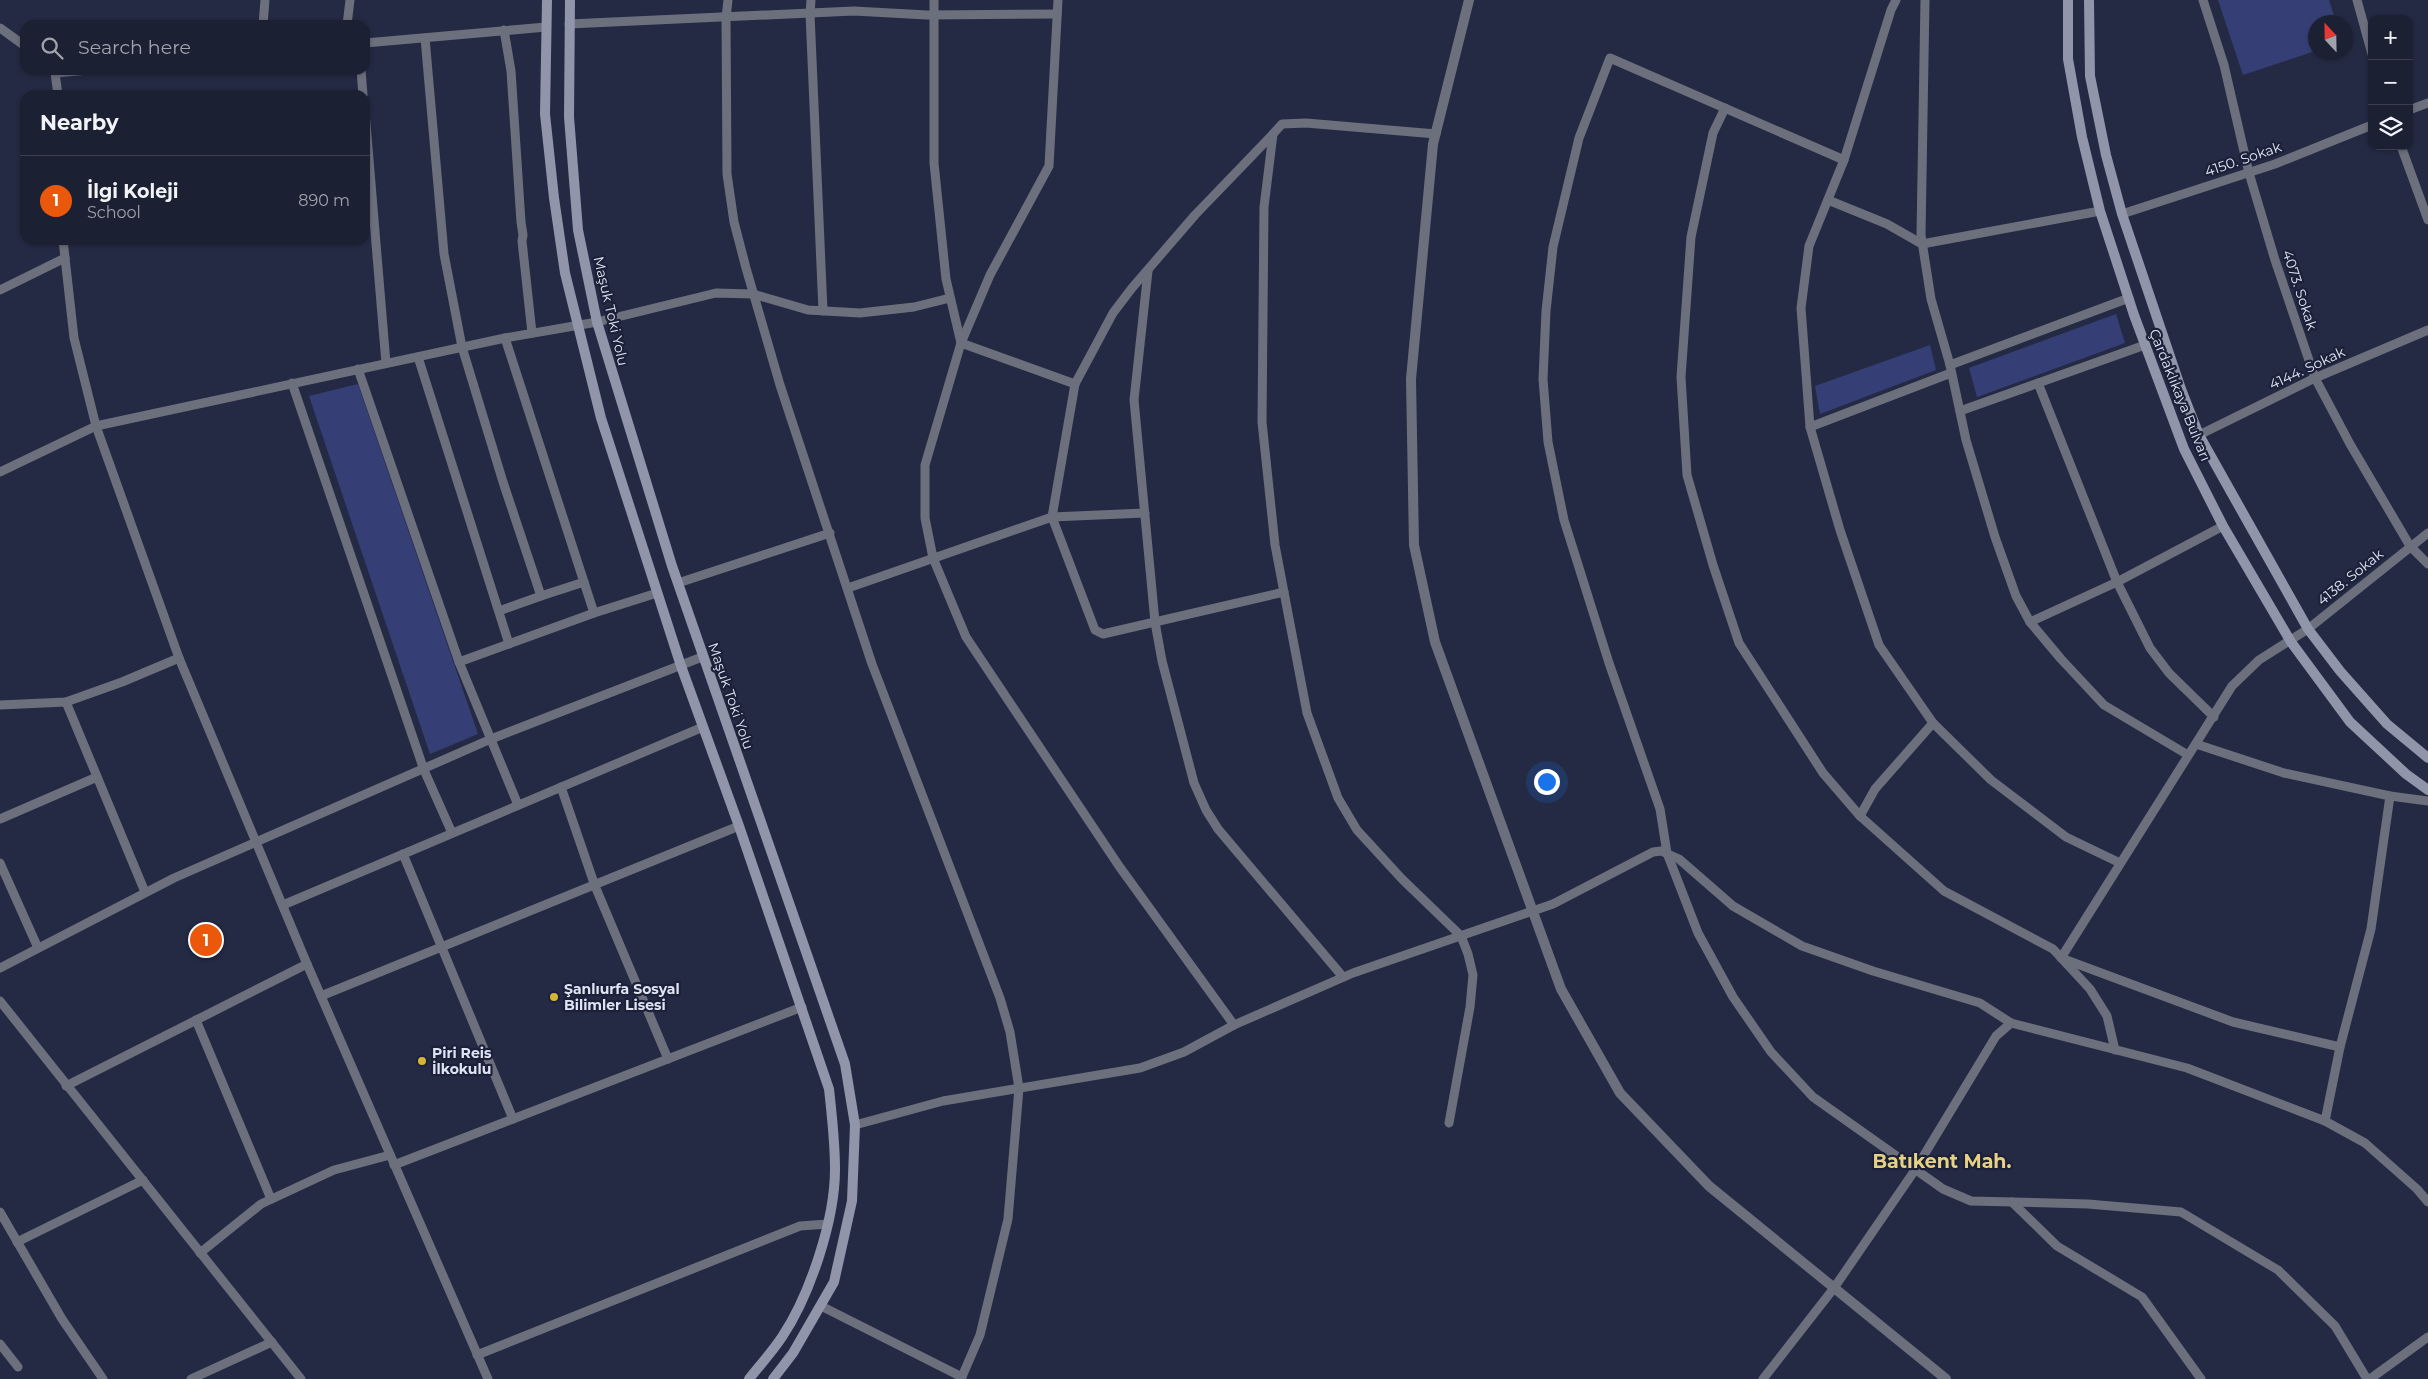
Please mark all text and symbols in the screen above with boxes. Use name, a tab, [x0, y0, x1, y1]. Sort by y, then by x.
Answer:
north arrow	[2308, 15, 2353, 60]
map controls	[2368, 15, 2413, 150]
button: +	[2368, 15, 2413, 60]
search box	[20, 20, 370, 75]
icon: search	[38, 34, 66, 62]
text: Search here	[78, 36, 191, 59]
button: −	[2368, 60, 2413, 105]
button: layers	[2368, 105, 2413, 150]
text: Nearby	[40, 110, 119, 135]
street label: 4150. Sokak	[2202, 137, 2284, 181]
text: İlgi Koleji	[87, 180, 179, 203]
text: 1	[53, 191, 59, 210]
text: 890 m	[298, 191, 350, 210]
text: School	[87, 203, 141, 222]
street label: 4073. Sokak	[2279, 248, 2322, 333]
street label: Maşuk Toki Yolu	[590, 255, 632, 367]
street label: Çardaklıkaya Bulvarı	[2145, 326, 2215, 464]
street label: 4144. Sokak	[2266, 342, 2348, 393]
street label: 4138. Sokak	[2313, 545, 2387, 609]
street label: Maşuk Toki Yolu	[704, 640, 758, 752]
your location	[1534, 769, 1560, 795]
pin: 1	[190, 921, 222, 959]
place label: Şanlıurfa Sosyal Bilimler Lisesi	[564, 980, 680, 1014]
marker: Şanlıurfa Sosyal Bilimler Lisesi	[548, 991, 560, 1003]
place label: Piri Reis İlkokulu	[432, 1044, 492, 1078]
marker: Piri Reis İlkokulu	[416, 1055, 428, 1067]
district label: Batıkent Mah.	[1873, 1150, 2012, 1173]

